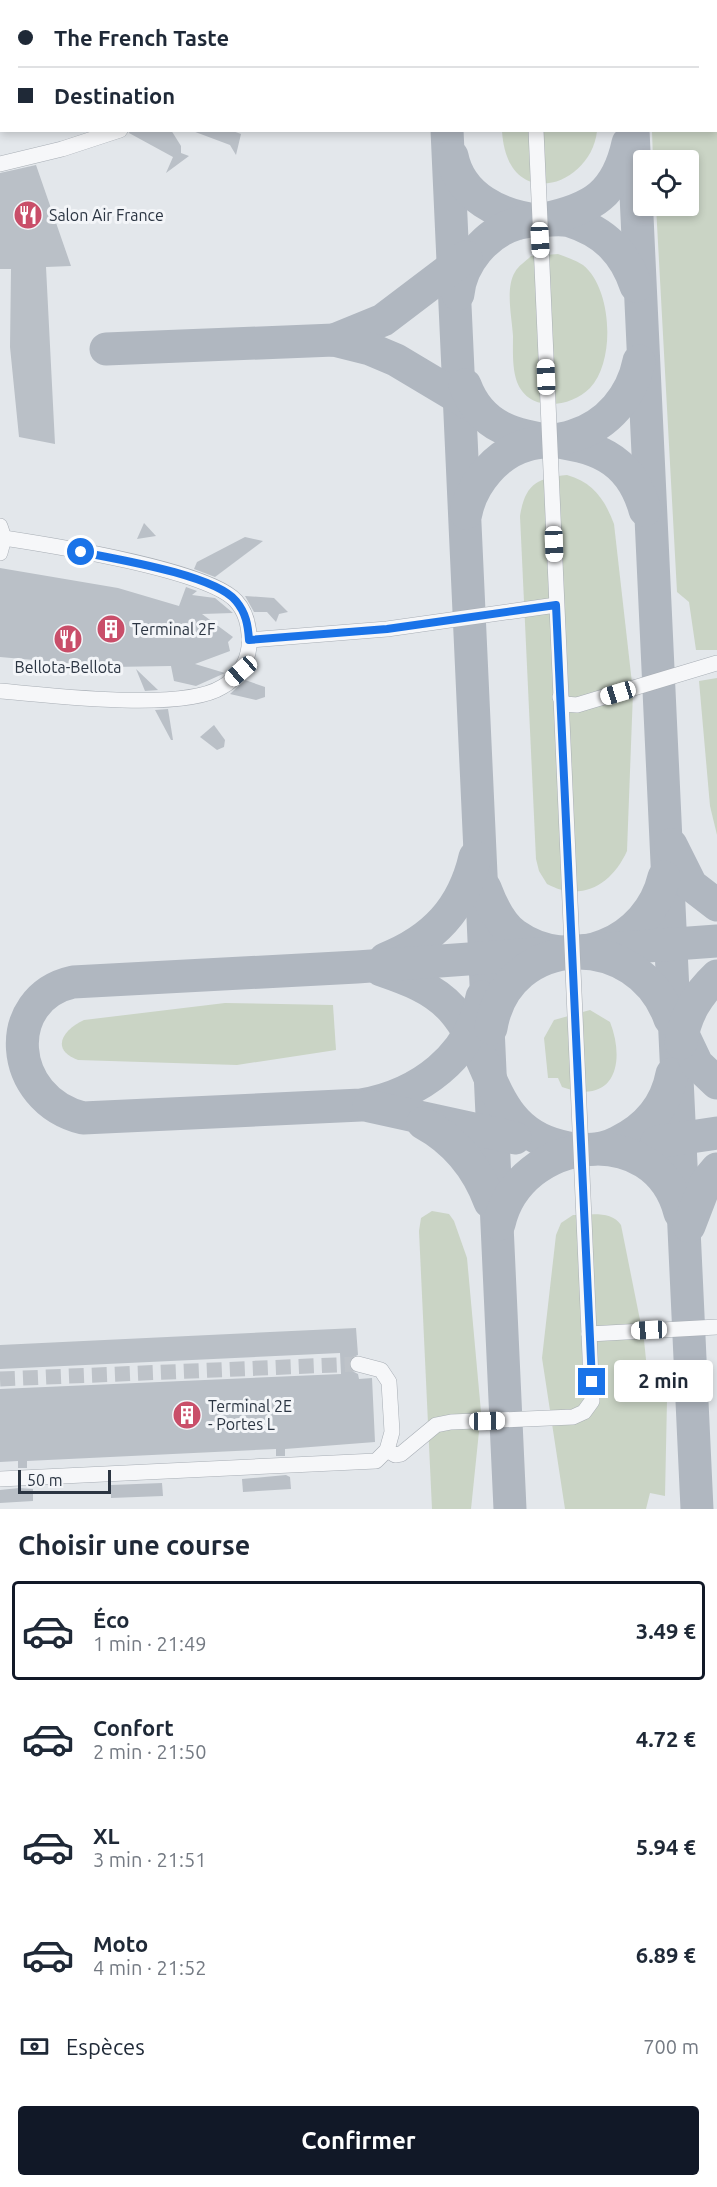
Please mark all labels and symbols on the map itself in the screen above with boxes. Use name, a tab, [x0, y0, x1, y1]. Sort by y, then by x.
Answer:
restaurant icon: Salon Air France	[12, 199, 44, 231]
place label: Salon Air France	[49, 206, 164, 224]
car	[530, 222, 550, 258]
car	[536, 359, 556, 395]
car	[544, 526, 564, 562]
route start	[67, 538, 94, 565]
building icon: Terminal 2F	[95, 613, 127, 645]
place label: Terminal 2F	[132, 620, 215, 638]
restaurant icon: Bellota-Bellota	[52, 623, 84, 655]
car	[222, 652, 260, 690]
place label: Bellota-Bellota	[14, 658, 122, 676]
car	[598, 679, 638, 707]
car	[631, 1320, 667, 1340]
callout: 2 min	[613, 1361, 712, 1403]
route end	[578, 1368, 605, 1395]
place label: Terminal 2E - Portes L	[208, 1397, 292, 1433]
building icon: Terminal 2E - Portes L	[171, 1399, 203, 1431]
car	[469, 1412, 505, 1430]
scale bar	[18, 1467, 111, 1494]

